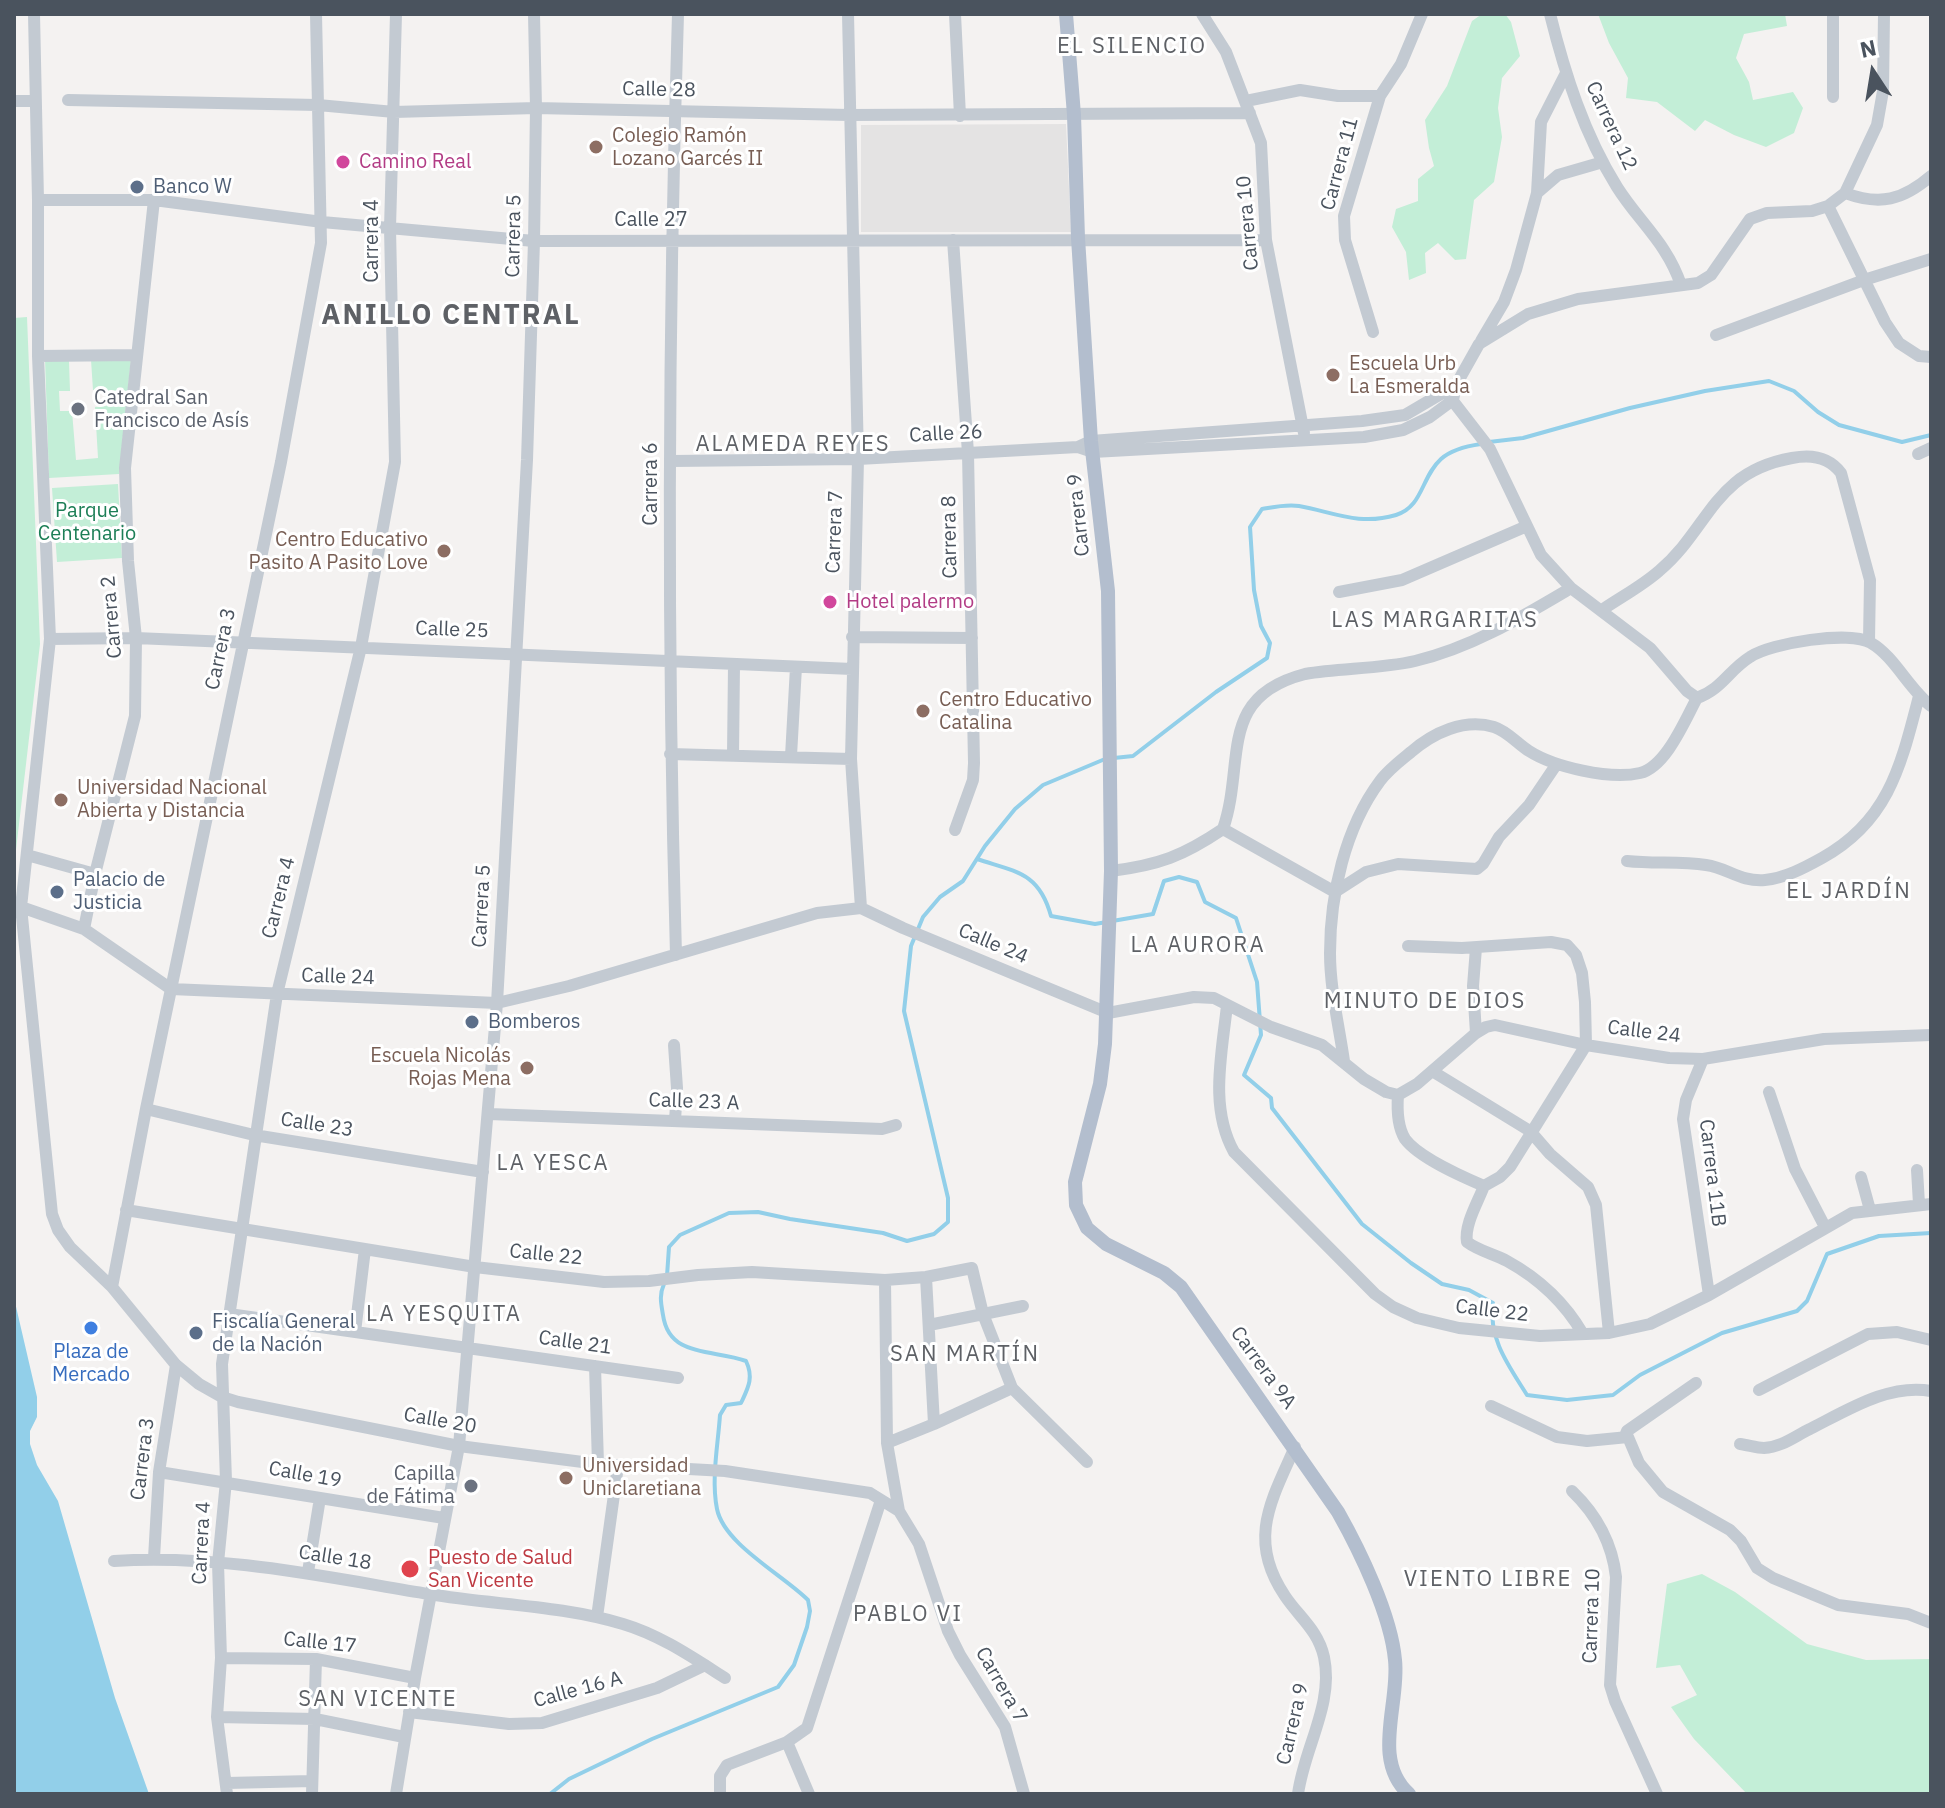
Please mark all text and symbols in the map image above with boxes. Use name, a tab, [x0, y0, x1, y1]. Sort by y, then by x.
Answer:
north arrow	[1833, 32, 1913, 112]
text: N	[1857, 32, 1879, 64]
district label: EL SILENCIO	[1057, 34, 1207, 60]
street label: Calle 28	[622, 77, 696, 103]
street label: Carrera 12	[1580, 78, 1642, 174]
street label: Carrera 11	[1316, 115, 1364, 213]
place label: Colegio Ramón Lozano Garcés II	[612, 124, 763, 171]
marker: Colegio Ramón Lozano Garcés II	[587, 138, 605, 156]
place label: Camino Real	[359, 150, 471, 174]
marker: Camino Real	[334, 153, 352, 171]
street label: Carrera 10	[1232, 174, 1264, 272]
place label: Banco W	[153, 175, 232, 199]
marker: Banco W	[128, 178, 146, 196]
street label: Carrera 5	[501, 194, 527, 278]
street label: Carrera 4	[360, 199, 384, 283]
street label: Calle 27	[614, 208, 688, 232]
district label: ANILLO CENTRAL	[321, 299, 581, 333]
place label: Escuela Urb La Esmeralda	[1349, 352, 1470, 399]
marker: Escuela Urb La Esmeralda	[1324, 366, 1342, 384]
place label: Catedral San Francisco de Asís	[94, 386, 249, 433]
marker: Catedral San Francisco de Asís	[69, 400, 87, 418]
street label: Calle 26	[909, 420, 983, 448]
district label: ALAMEDA REYES	[695, 432, 891, 458]
street label: Carrera 6	[639, 442, 663, 526]
street label: Carrera 9	[1063, 472, 1095, 558]
street label: Carrera 7	[822, 490, 848, 574]
street label: Carrera 8	[937, 495, 963, 579]
park label: Parque Centenario	[38, 499, 136, 546]
place label: Centro Educativo Pasito A Pasito Love	[249, 528, 428, 575]
marker: Centro Educativo Pasito A Pasito Love	[435, 542, 453, 560]
street label: Carrera 2	[96, 574, 128, 660]
place label: Hotel palermo	[846, 590, 974, 614]
marker: Hotel palermo	[821, 593, 839, 611]
street label: Carrera 3	[201, 606, 241, 692]
district label: LAS MARGARITAS	[1331, 608, 1539, 634]
street label: Calle 25	[415, 617, 489, 643]
place label: Centro Educativo Catalina	[939, 688, 1092, 735]
marker: Centro Educativo Catalina	[914, 702, 932, 720]
place label: Universidad Nacional Abierta y Distancia	[77, 776, 267, 823]
marker: Universidad Nacional Abierta y Distancia	[52, 791, 70, 809]
street label: Carrera 4	[257, 855, 301, 941]
street label: Carrera 5	[468, 864, 496, 948]
place label: Palacio de Justicia	[73, 868, 165, 915]
district label: EL JARDÍN	[1786, 879, 1912, 905]
marker: Palacio de Justicia	[48, 883, 66, 901]
street label: Calle 24	[954, 919, 1032, 969]
district label: LA AURORA	[1130, 933, 1266, 959]
street label: Calle 24	[301, 964, 375, 990]
district label: MINUTO DE DIOS	[1324, 989, 1526, 1015]
place label: Bomberos	[488, 1010, 580, 1034]
marker: Bomberos	[463, 1013, 481, 1031]
street label: Calle 24	[1606, 1016, 1682, 1048]
place label: Escuela Nicolás Rojas Mena	[370, 1044, 511, 1091]
marker: Escuela Nicolás Rojas Mena	[518, 1059, 536, 1077]
street label: Calle 23 A	[648, 1088, 740, 1116]
street label: Calle 23	[279, 1107, 355, 1143]
street label: Carrera 11B	[1693, 1118, 1731, 1228]
district label: LA YESCA	[496, 1151, 610, 1177]
street label: Calle 22	[508, 1239, 584, 1271]
street label: Calle 22	[1454, 1295, 1530, 1327]
district label: LA YESQUITA	[366, 1302, 522, 1328]
place label: Fiscalía General de la Nación	[212, 1310, 355, 1357]
marker: Plaza de Mercado	[82, 1319, 100, 1337]
street label: Carrera 9A	[1225, 1322, 1301, 1414]
marker: Fiscalía General de la Nación	[187, 1324, 205, 1342]
street label: Calle 21	[537, 1326, 613, 1360]
place label: Plaza de Mercado	[52, 1340, 130, 1387]
district label: SAN MARTÍN	[890, 1342, 1040, 1368]
street label: Calle 20	[402, 1403, 478, 1439]
street label: Carrera 3	[126, 1416, 160, 1502]
place label: Universidad Uniclaretiana	[582, 1454, 701, 1501]
street label: Calle 19	[267, 1457, 343, 1493]
place label: Capilla de Fátima	[366, 1462, 455, 1509]
marker: Universidad Uniclaretiana	[557, 1469, 575, 1487]
marker: Capilla de Fátima	[462, 1477, 480, 1495]
street label: Carrera 4	[188, 1501, 216, 1585]
street label: Calle 18	[297, 1540, 373, 1576]
place label: Puesto de Salud San Vicente	[428, 1546, 573, 1593]
marker: Puesto de Salud San Vicente	[399, 1558, 421, 1580]
district label: VIENTO LIBRE	[1404, 1567, 1572, 1593]
street label: Carrera 10	[1578, 1568, 1606, 1664]
district label: PABLO VI	[853, 1602, 963, 1628]
street label: Calle 17	[282, 1627, 358, 1659]
street label: Carrera 7	[970, 1643, 1032, 1727]
street label: Calle 16 A	[531, 1667, 625, 1713]
street label: Carrera 9	[1272, 1681, 1314, 1767]
district label: SAN VICENTE	[298, 1687, 458, 1713]

